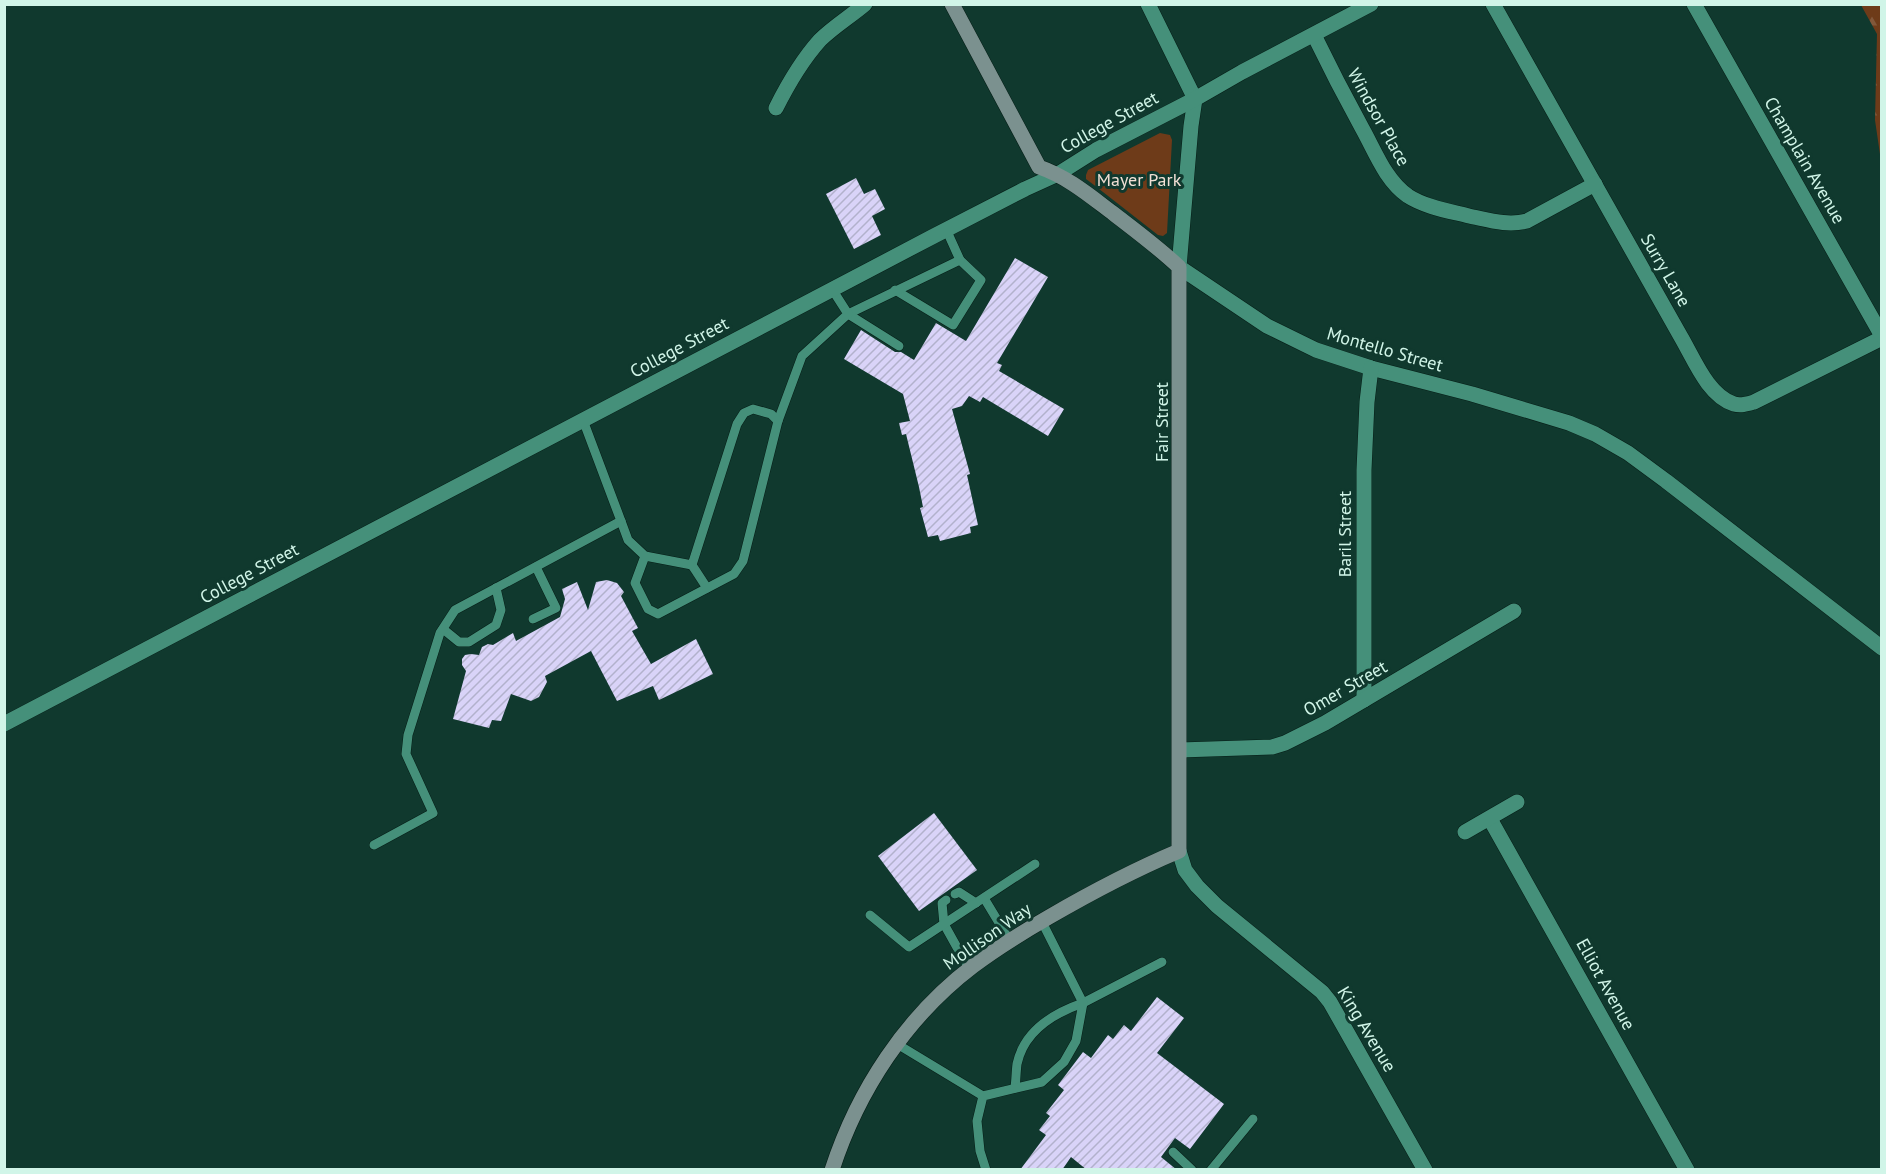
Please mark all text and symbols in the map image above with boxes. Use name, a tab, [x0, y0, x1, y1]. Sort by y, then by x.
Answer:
street label: Windsor Place	[1343, 64, 1415, 170]
street label: College Street	[1056, 86, 1162, 158]
street label: Champlain Avenue	[1759, 92, 1851, 228]
park label: Mayer Park	[1097, 168, 1182, 191]
street label: Surry Lane	[1636, 229, 1696, 311]
street label: College Street	[626, 311, 732, 383]
street label: Montello Street	[1324, 321, 1446, 377]
street label: Fair Street	[1150, 382, 1173, 462]
street label: Baril Street	[1333, 491, 1356, 577]
street label: College Street	[196, 537, 302, 609]
street label: Omer Street	[1299, 655, 1391, 721]
street label: Mollison Way	[939, 897, 1036, 975]
street label: Elliot Avenue	[1571, 934, 1641, 1034]
street label: King Avenue	[1332, 982, 1402, 1076]

